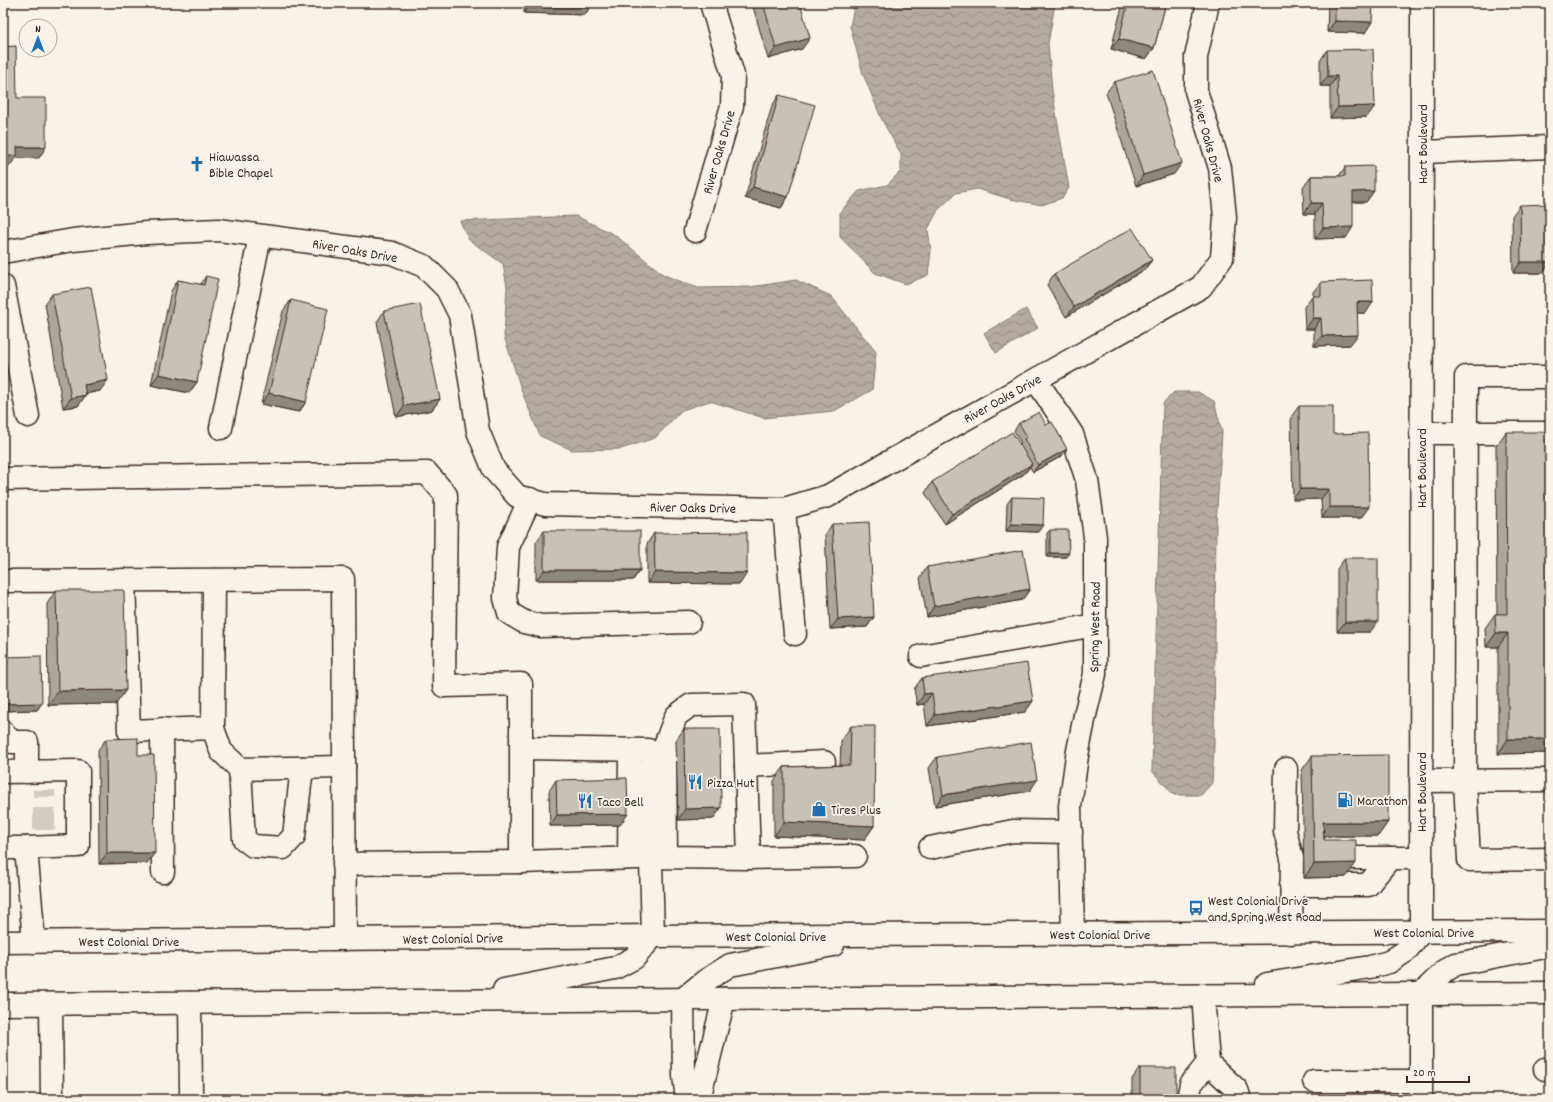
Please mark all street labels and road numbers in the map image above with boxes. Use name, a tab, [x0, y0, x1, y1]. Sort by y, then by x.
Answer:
street label: River Oaks Drive	[1186, 96, 1228, 185]
street label: Hart Boulevard	[1414, 104, 1434, 184]
street label: River Oaks Drive	[698, 108, 741, 197]
street label: River Oaks Drive	[310, 235, 399, 269]
street label: River Oaks Drive	[960, 370, 1046, 429]
street label: Hart Boulevard	[1413, 428, 1433, 508]
street label: River Oaks Drive	[650, 498, 736, 520]
street label: Spring West Road	[1085, 581, 1107, 673]
street label: Hart Boulevard	[1413, 752, 1433, 832]
street label: West Colonial Drive	[1374, 924, 1474, 944]
street label: West Colonial Drive	[1050, 926, 1150, 946]
street label: West Colonial Drive	[726, 928, 826, 948]
street label: West Colonial Drive	[403, 929, 503, 951]
street label: West Colonial Drive	[79, 933, 179, 953]

